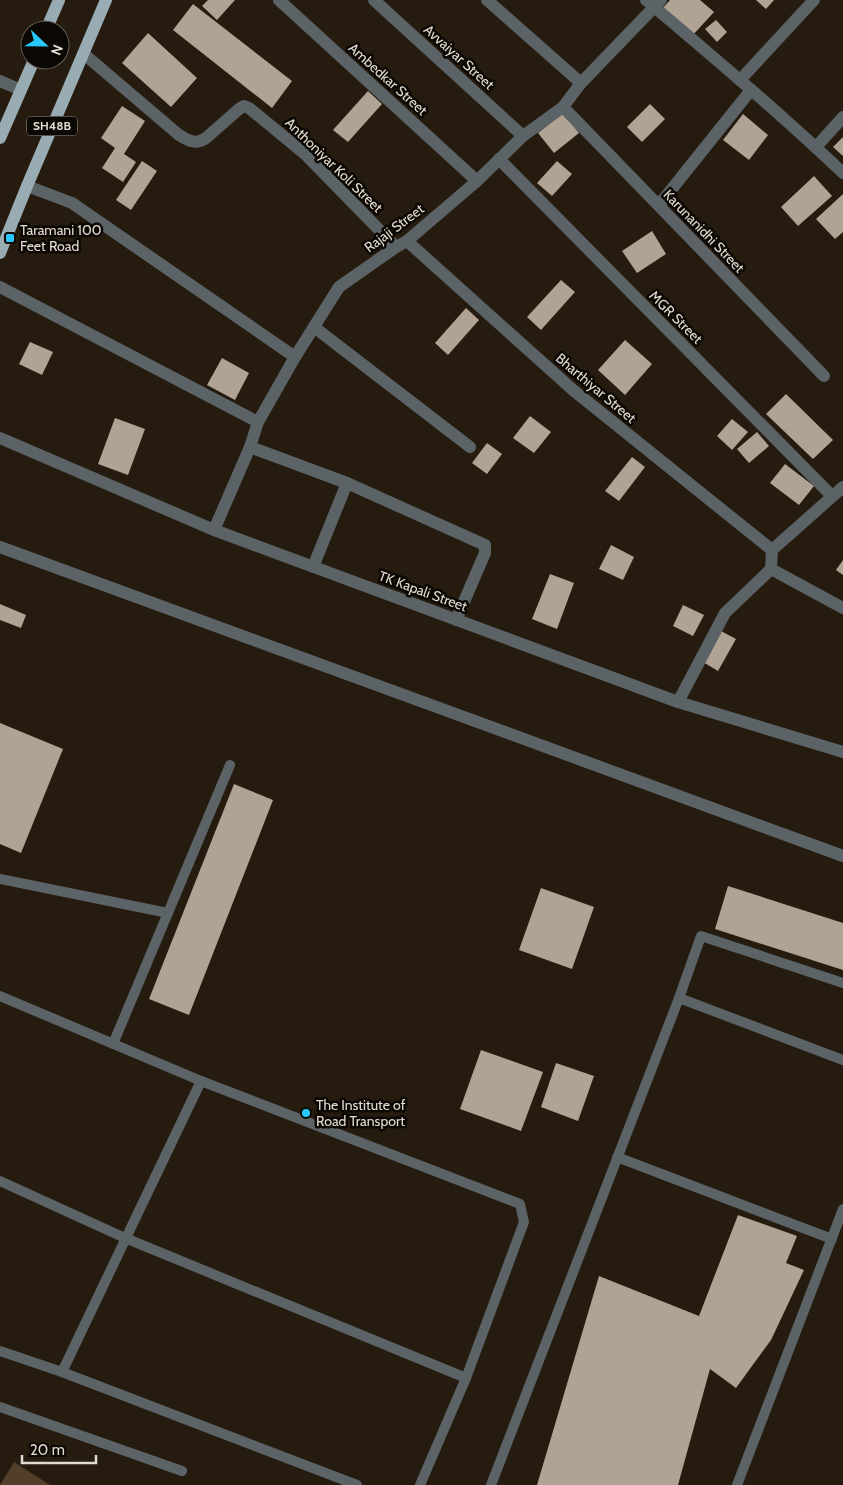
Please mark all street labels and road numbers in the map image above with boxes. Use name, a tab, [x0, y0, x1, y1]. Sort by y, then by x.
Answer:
street label: Avvaiyar Street	[420, 21, 498, 94]
street label: Ambedkar Street	[345, 39, 431, 119]
street label: Anthoniyar Koli Street	[281, 114, 387, 216]
road number: SH48B	[27, 116, 77, 136]
street label: Karunanidhi Street	[660, 185, 749, 277]
street label: Rajaji Street	[361, 200, 428, 256]
street label: MGR Street	[645, 286, 707, 348]
street label: Bharthiyar Street	[552, 349, 640, 427]
street label: TK Kapali Street	[376, 567, 470, 615]

